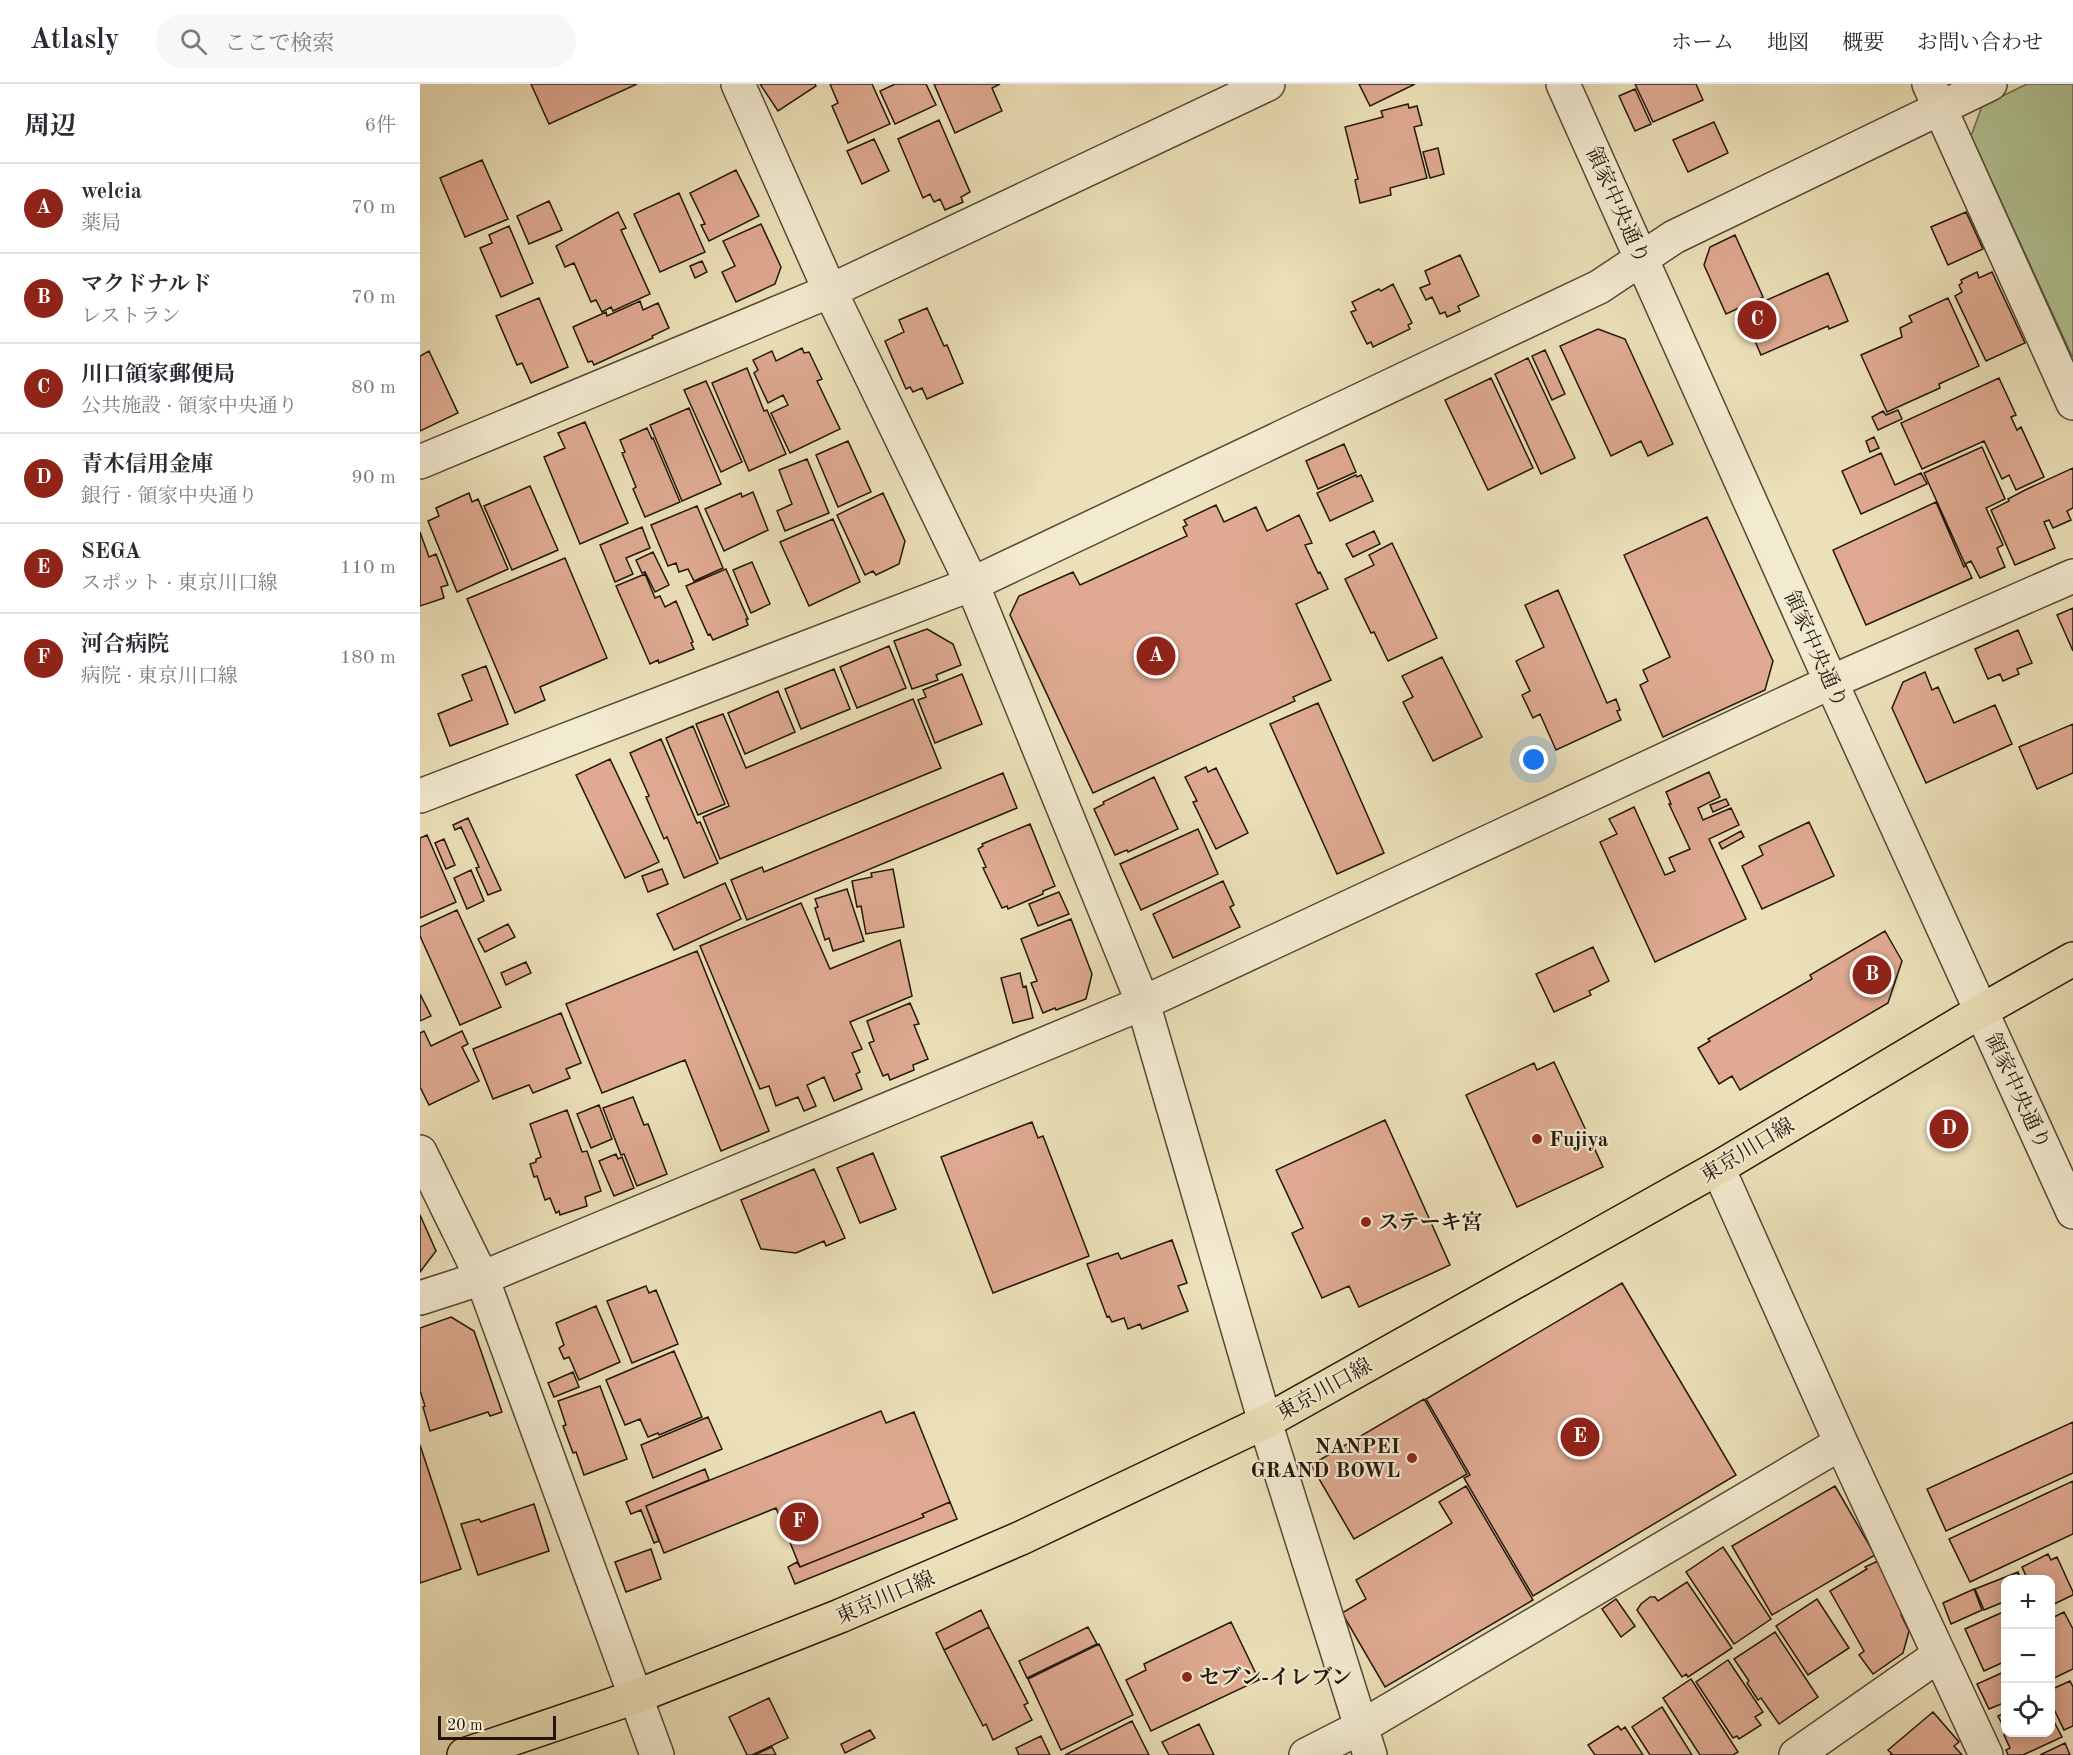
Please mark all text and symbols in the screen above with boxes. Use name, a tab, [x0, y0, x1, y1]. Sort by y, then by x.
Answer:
search box	[156, 14, 576, 68]
icon: search	[177, 25, 210, 58]
text: Atlasly	[30, 27, 120, 55]
text: ここで検索	[225, 33, 335, 55]
text: ホーム	[1671, 33, 1734, 54]
text: 地図	[1767, 33, 1809, 54]
text: 概要	[1842, 33, 1884, 54]
text: お問い合わせ	[1917, 33, 2043, 54]
text: 周辺	[24, 114, 76, 140]
text: 6件	[364, 116, 396, 136]
street label: 領家中央通り	[1581, 143, 1654, 267]
text: welcia	[81, 181, 142, 203]
text: A	[36, 198, 51, 218]
text: 70 m	[351, 198, 396, 218]
text: 薬局	[81, 214, 121, 234]
text: マクドナルド	[81, 274, 212, 296]
text: B	[36, 288, 51, 308]
text: 70 m	[351, 288, 396, 308]
pin: C	[1738, 298, 1776, 342]
text: レストラン	[81, 307, 180, 327]
text: 川口領家郵便局	[81, 364, 235, 386]
text: C	[37, 378, 50, 398]
text: 80 m	[351, 378, 396, 398]
text: 公共施設 · 領家中央通り	[81, 397, 298, 417]
text: 青木信用金庫	[81, 454, 213, 476]
text: D	[36, 468, 51, 488]
text: 90 m	[351, 468, 396, 488]
text: 銀行 · 領家中央通り	[81, 487, 258, 507]
text: SEGA	[81, 541, 141, 563]
text: E	[37, 558, 50, 578]
text: 110 m	[340, 558, 396, 578]
text: スポット · 東京川口線	[81, 574, 278, 594]
street label: 領家中央通り	[1779, 587, 1852, 711]
text: 河合病院	[81, 634, 169, 656]
pin: A	[1136, 634, 1176, 678]
text: F	[37, 648, 50, 668]
text: 180 m	[340, 648, 396, 668]
text: 病院 · 東京川口線	[81, 667, 238, 687]
your location	[1519, 745, 1548, 774]
pin: B	[1852, 952, 1892, 998]
street label: 領家中央通り	[1980, 1029, 2055, 1153]
pin: D	[1930, 1106, 1969, 1152]
street label: 東京川口線	[1696, 1114, 1798, 1187]
place label: Fujiya	[1549, 1130, 1609, 1151]
marker: Fujiya	[1530, 1132, 1544, 1146]
place label: ステーキ宮	[1378, 1211, 1483, 1234]
marker: ステーキ宮	[1359, 1215, 1373, 1229]
street label: 東京川口線	[1273, 1354, 1376, 1425]
pin: E	[1560, 1414, 1600, 1460]
place label: NANPEI GRAND BOWL	[1250, 1437, 1400, 1482]
marker: NANPEI GRAND BOWL	[1405, 1451, 1419, 1465]
pin: F	[780, 1500, 818, 1544]
street label: 東京川口線	[832, 1566, 938, 1629]
map controls	[2001, 1575, 2055, 1737]
button: +	[2001, 1575, 2055, 1629]
button: −	[2001, 1629, 2055, 1683]
place label: セブン-イレブン	[1199, 1666, 1352, 1689]
marker: セブン-イレブン	[1180, 1670, 1194, 1684]
button: locate	[2001, 1683, 2055, 1737]
scale bar	[438, 1713, 556, 1740]
text: 20 m	[447, 1718, 483, 1734]

